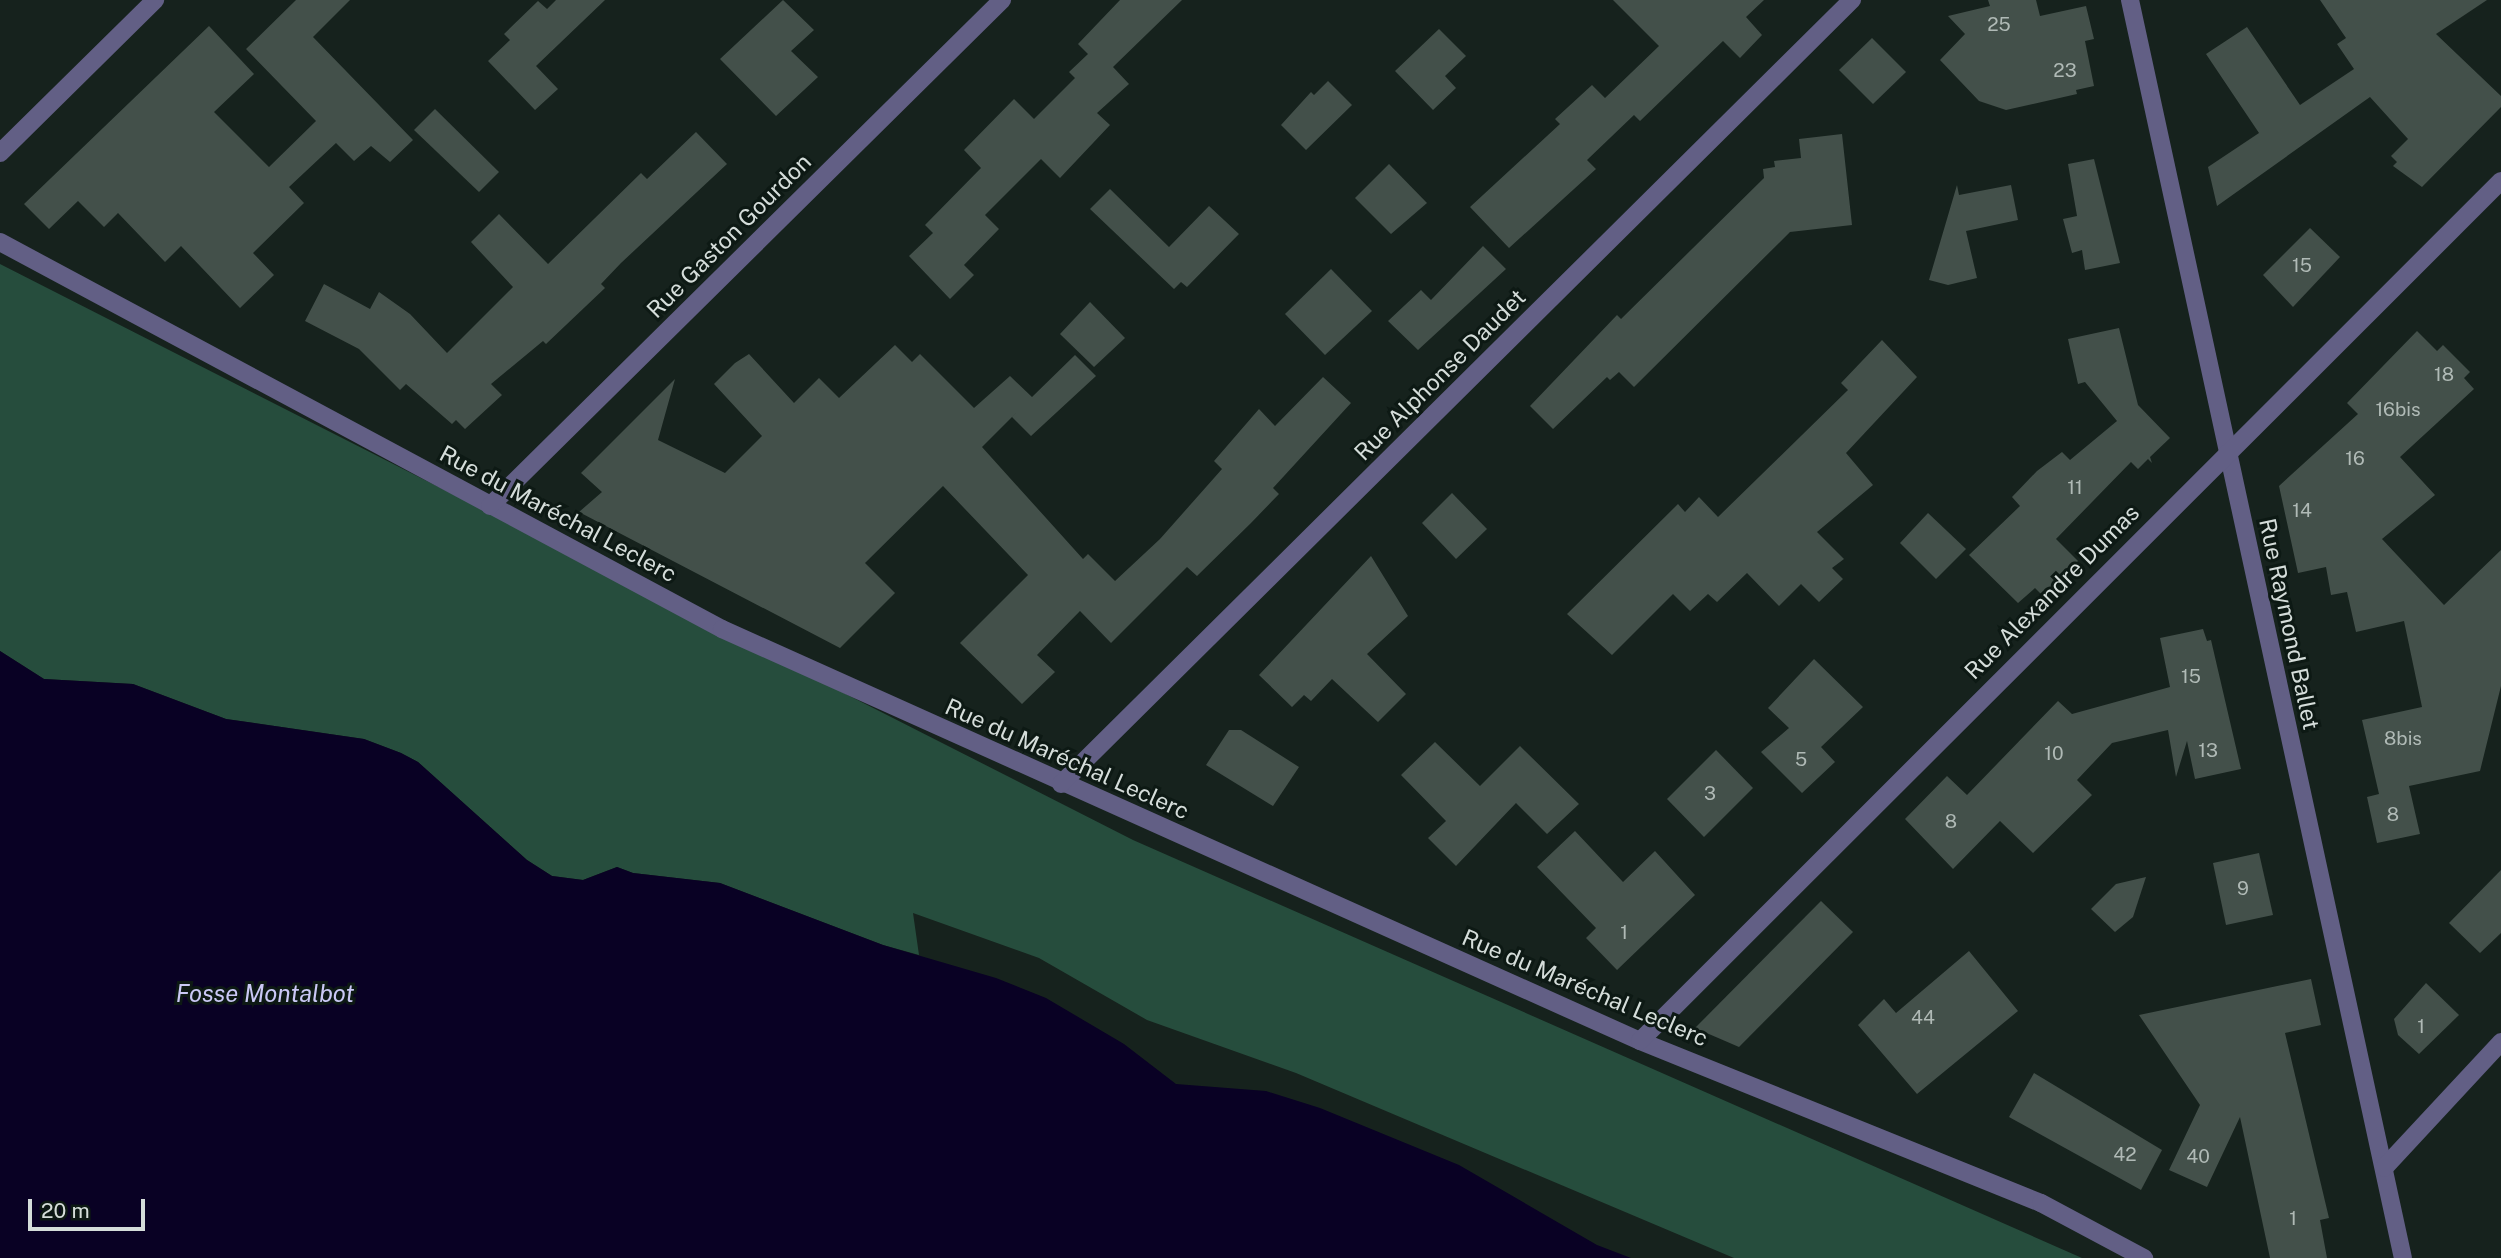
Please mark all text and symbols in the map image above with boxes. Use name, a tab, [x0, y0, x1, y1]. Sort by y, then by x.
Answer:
house number: 25	[1987, 14, 2011, 36]
house number: 23	[2053, 60, 2077, 82]
street label: Rue Gaston Gourdon	[641, 148, 817, 324]
house number: 15	[2292, 255, 2312, 277]
street label: Rue Alphonse Daudet	[1349, 284, 1531, 466]
house number: 18	[2434, 364, 2454, 386]
house number: 16bis	[2375, 399, 2421, 421]
street label: Rue du Maréchal Leclerc	[435, 440, 681, 588]
house number: 16	[2345, 448, 2365, 470]
house number: 11	[2067, 477, 2083, 499]
street label: Rue Alexandre Dumas	[1959, 499, 2145, 685]
house number: 14	[2292, 500, 2312, 522]
street label: Rue Raymond Ballet	[2253, 516, 2325, 732]
house number: 15	[2181, 666, 2201, 688]
street label: Rue du Maréchal Leclerc	[941, 693, 1193, 825]
house number: 8bis	[2384, 728, 2422, 750]
house number: 13	[2198, 740, 2218, 762]
house number: 10	[2044, 743, 2064, 765]
house number: 5	[1795, 749, 1807, 771]
house number: 3	[1704, 783, 1716, 805]
house number: 8	[2387, 804, 2399, 826]
house number: 8	[1945, 811, 1957, 833]
house number: 9	[2237, 878, 2249, 900]
house number: 1	[1620, 922, 1628, 944]
street label: Rue du Maréchal Leclerc	[1458, 924, 1712, 1052]
water label: Fosse Montalbot	[176, 980, 354, 1008]
house number: 44	[1911, 1007, 1935, 1029]
house number: 1	[2417, 1016, 2425, 1038]
house number: 42	[2113, 1144, 2137, 1166]
house number: 40	[2186, 1146, 2210, 1168]
scale bar	[32, 1184, 149, 1228]
text: 20 m	[41, 1198, 90, 1223]
house number: 1	[2289, 1208, 2297, 1230]

